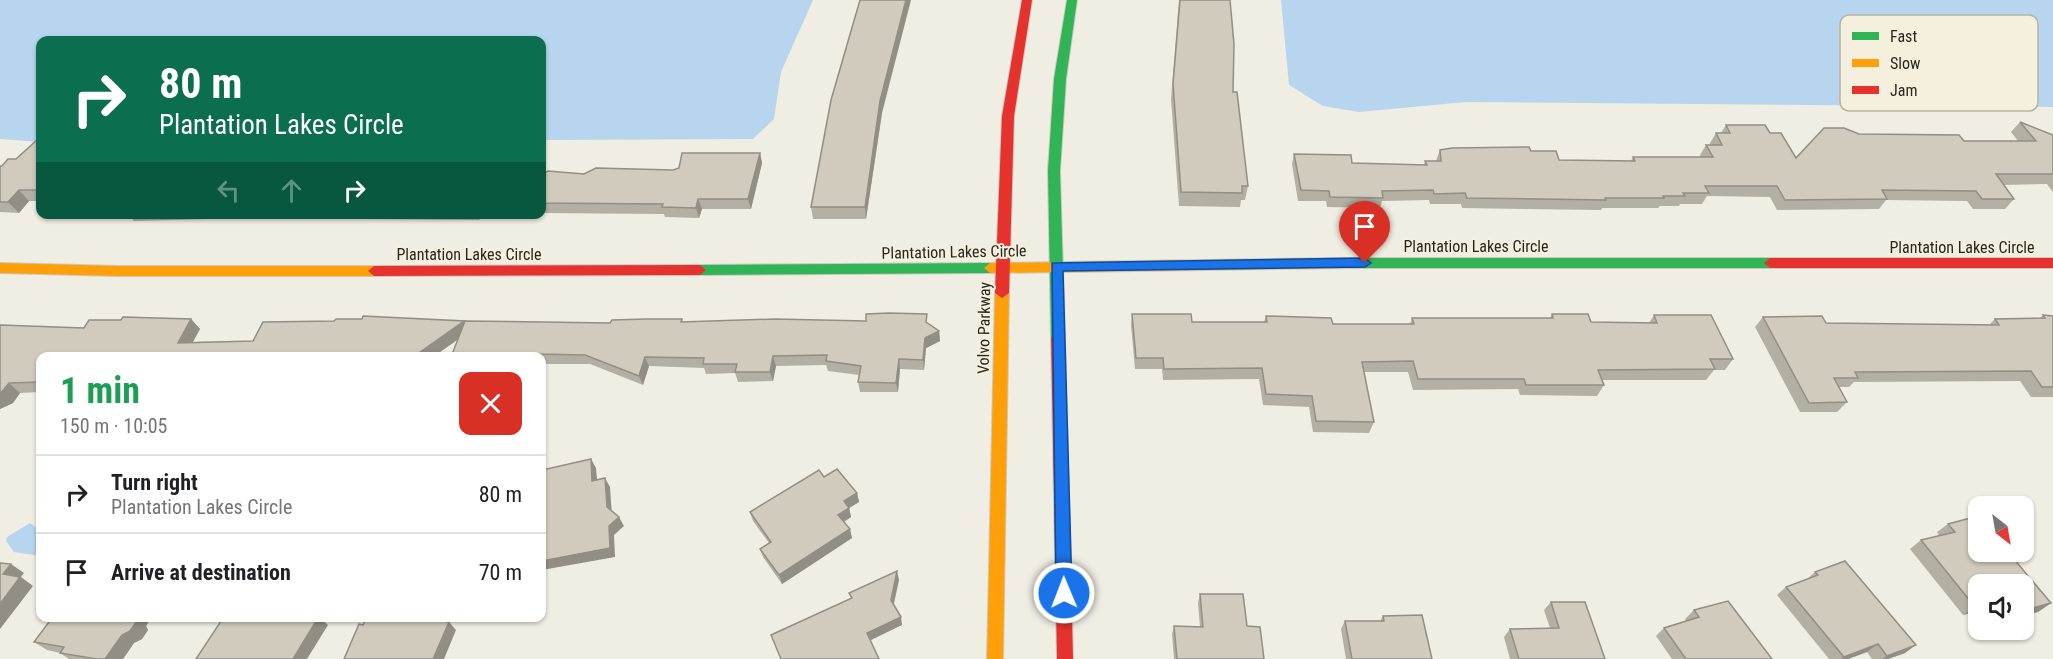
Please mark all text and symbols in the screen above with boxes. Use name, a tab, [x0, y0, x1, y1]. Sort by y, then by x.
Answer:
legend	[1840, 15, 2038, 111]
text: Fast	[1890, 27, 1917, 46]
text: Slow	[1890, 54, 1920, 73]
text: 80 m	[159, 59, 242, 108]
icon: right	[60, 60, 138, 138]
text: Jam	[1890, 81, 1917, 100]
text: Plantation Lakes Circle	[159, 109, 404, 141]
icon: left	[212, 174, 245, 207]
icon: ahead	[275, 174, 308, 207]
icon: right	[338, 174, 371, 207]
pin	[1339, 201, 1390, 263]
icon: arrive	[1348, 210, 1381, 243]
street label: Plantation Lakes Circle	[1403, 237, 1549, 256]
street label: Plantation Lakes Circle	[1889, 238, 2035, 257]
street label: Plantation Lakes Circle	[881, 241, 1027, 263]
street label: Plantation Lakes Circle	[396, 245, 542, 264]
street label: Volvo Parkway	[974, 282, 994, 374]
text: 1 min	[60, 370, 140, 412]
button: close	[459, 372, 522, 435]
text: 150 m · 10:05	[60, 414, 167, 438]
text: Turn right	[111, 470, 198, 495]
icon: right	[60, 478, 93, 511]
text: 80 m	[479, 482, 522, 507]
text: Plantation Lakes Circle	[111, 495, 292, 519]
north arrow	[1968, 496, 2034, 562]
map controls	[1968, 496, 2034, 640]
icon: arrive	[60, 556, 93, 589]
text: Arrive at destination	[111, 560, 291, 585]
text: 70 m	[479, 560, 522, 585]
position arrow	[1032, 561, 1096, 625]
button: sound	[1968, 574, 2034, 640]

